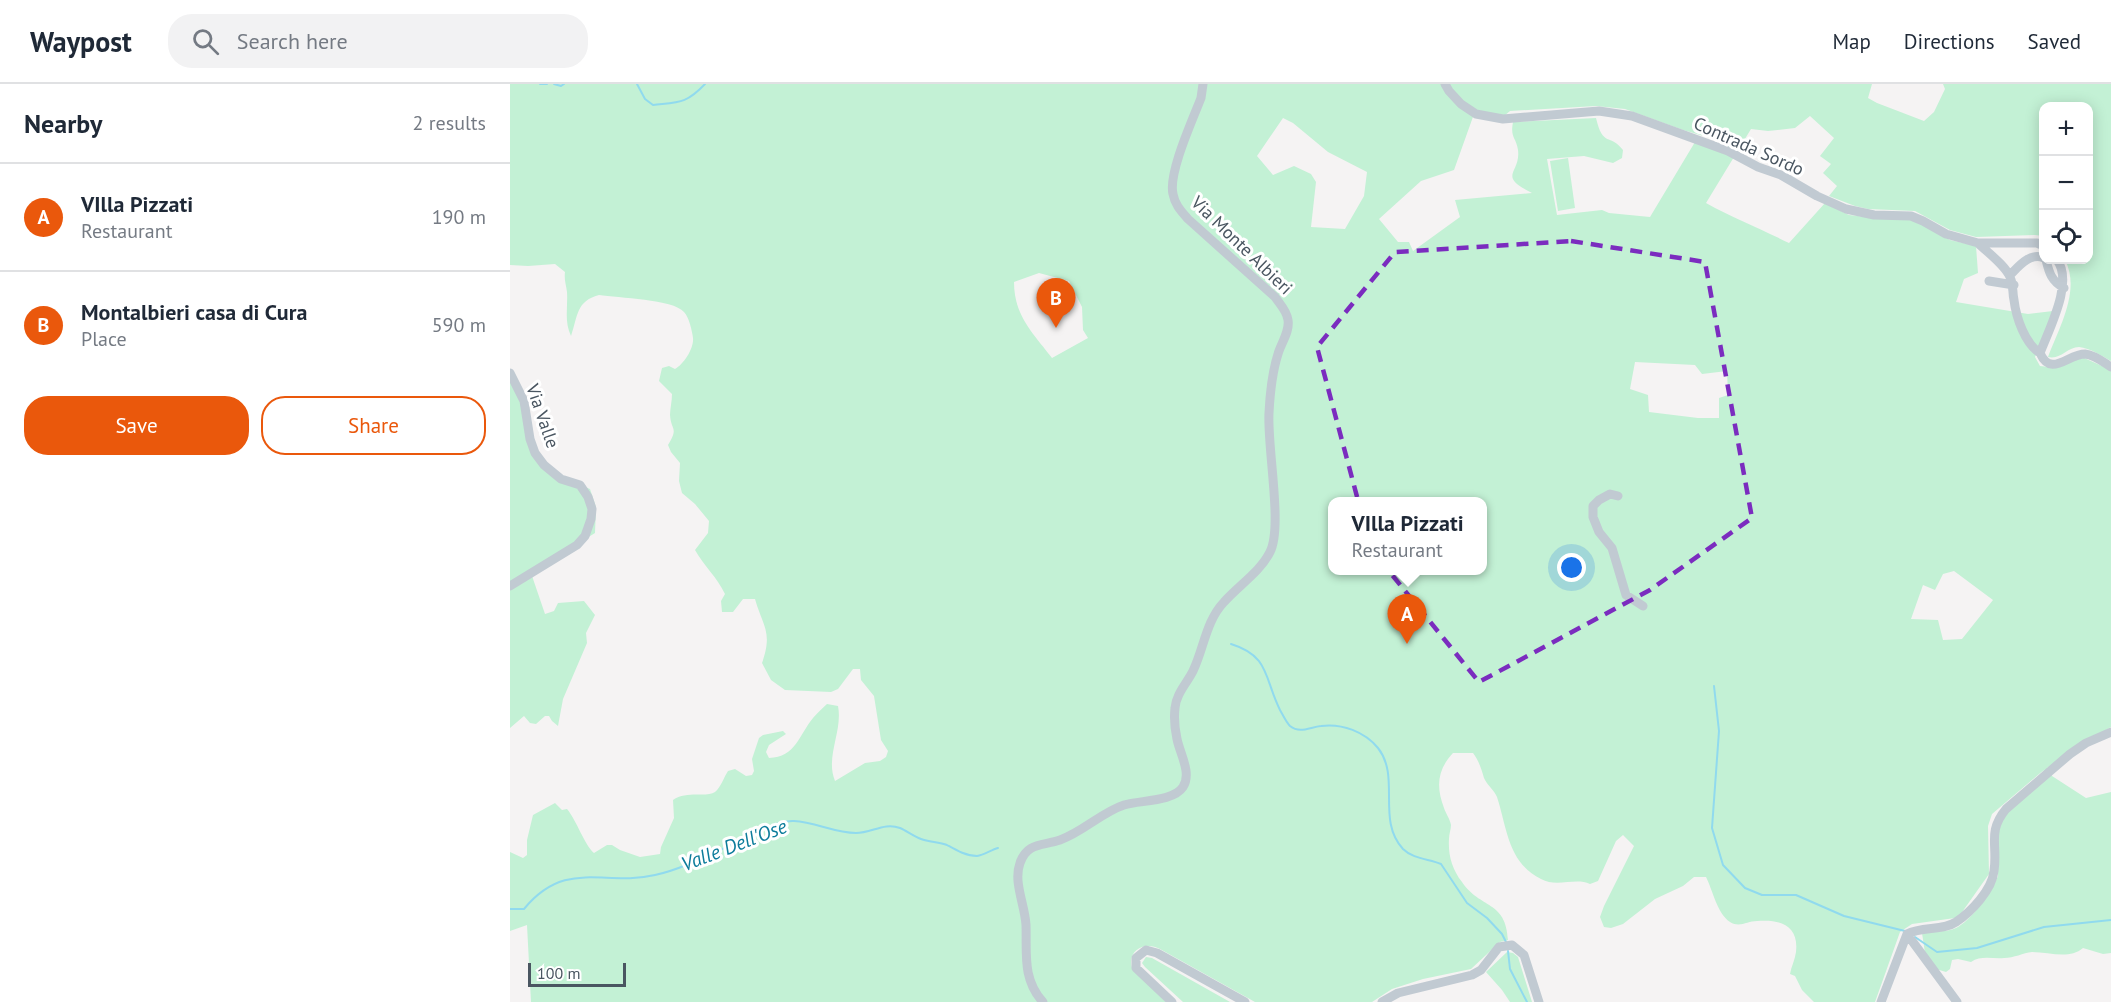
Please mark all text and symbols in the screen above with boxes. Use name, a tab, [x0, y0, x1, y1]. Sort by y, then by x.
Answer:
search box	[168, 14, 588, 68]
text: Waypost	[30, 23, 132, 60]
icon: search	[189, 25, 222, 58]
text: Search here	[237, 27, 348, 55]
text: Map	[1832, 28, 1871, 55]
text: Directions	[1904, 28, 1995, 55]
text: Saved	[2028, 28, 2081, 55]
map controls	[2039, 102, 2093, 264]
button: +	[2039, 102, 2093, 156]
text: Nearby	[24, 107, 102, 140]
text: 2 results	[413, 110, 486, 136]
street label: Contrada Sordo	[1690, 111, 1808, 181]
button: −	[2039, 156, 2093, 210]
text: VIlla Pizzati	[81, 190, 193, 218]
street label: Via Monte Albieri	[1186, 190, 1298, 299]
text: A	[37, 204, 50, 230]
text: 190 m	[432, 204, 486, 230]
button: locate	[2039, 210, 2093, 264]
text: Restaurant	[81, 218, 172, 244]
pin: B	[1036, 278, 1076, 328]
text: Montalbieri casa di Cura	[81, 298, 307, 326]
text: B	[38, 312, 49, 338]
text: 590 m	[432, 312, 486, 338]
text: Place	[81, 326, 127, 352]
street label: Via Valle	[521, 380, 565, 451]
button: Save	[24, 396, 249, 455]
button: Share	[261, 396, 486, 455]
popup	[1328, 497, 1487, 575]
text: VIlla Pizzati	[1351, 509, 1464, 537]
text: Restaurant	[1351, 537, 1443, 563]
your location	[1557, 553, 1586, 582]
pin: A	[1388, 594, 1426, 644]
water label: Valle Dell'Ose	[677, 813, 791, 877]
scale bar	[528, 960, 626, 988]
text: 100 m	[537, 963, 580, 983]

